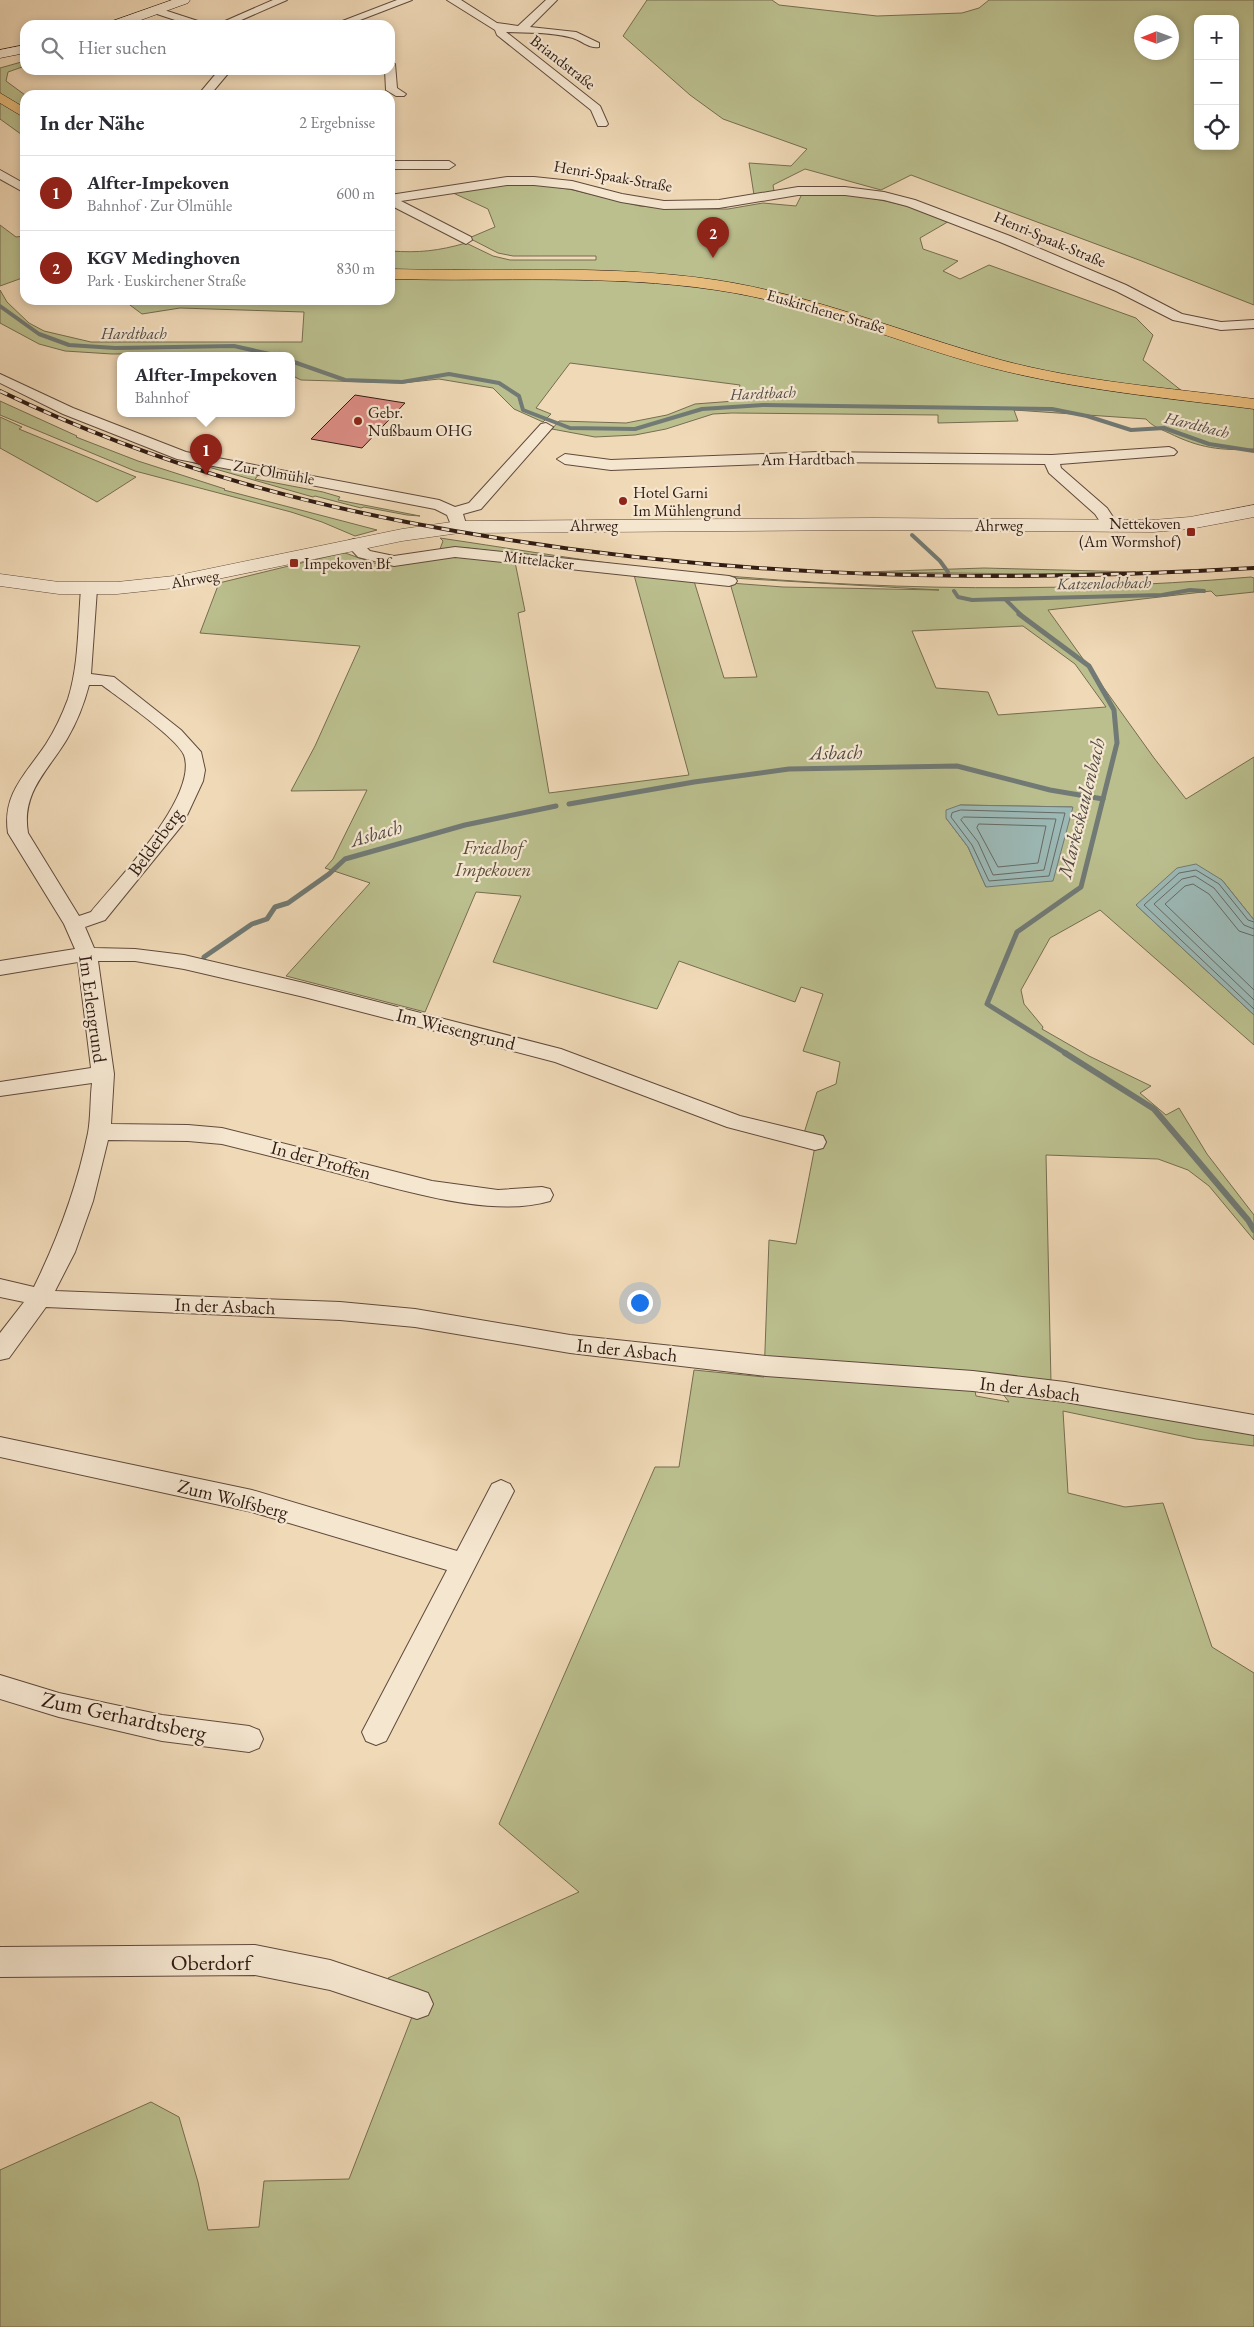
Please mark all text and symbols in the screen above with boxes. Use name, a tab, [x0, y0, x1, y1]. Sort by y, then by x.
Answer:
north arrow	[1134, 15, 1179, 60]
map controls	[1194, 15, 1239, 150]
button: +	[1194, 15, 1239, 60]
search box	[20, 20, 395, 75]
street label: Briandstraße	[526, 30, 600, 94]
icon: search	[38, 34, 66, 62]
text: Hier suchen	[78, 35, 167, 60]
button: −	[1194, 60, 1239, 105]
button: locate	[1194, 105, 1239, 150]
text: In der Nähe	[40, 109, 145, 136]
text: 2 Ergebnisse	[299, 112, 375, 133]
street label: Henri-Spaak-Straße	[552, 155, 674, 197]
text: Alfter-Impekoven	[87, 170, 229, 195]
text: 1	[52, 183, 60, 204]
text: 600 m	[336, 183, 375, 204]
text: Bahnhof · Zur Ölmühle	[87, 195, 232, 216]
street label: Henri-Spaak-Straße	[991, 206, 1109, 272]
pin: 2	[697, 217, 729, 258]
text: KGV Medinghoven	[87, 245, 240, 270]
text: 2	[52, 258, 60, 279]
text: 830 m	[336, 258, 375, 279]
text: Park · Euskirchener Straße	[87, 270, 246, 291]
street label: Euskirchener Straße	[764, 284, 888, 338]
water label: Hardtbach	[100, 323, 167, 344]
popup	[117, 352, 295, 417]
text: Alfter-Impekoven	[135, 362, 277, 387]
water label: Hardtbach	[729, 381, 796, 405]
text: Bahnhof	[135, 387, 189, 408]
place label: Gebr. Nußbaum OHG	[368, 402, 473, 441]
water label: Hardtbach	[1162, 407, 1232, 443]
marker: Gebr. Nußbaum OHG	[352, 415, 364, 427]
pin: 1	[190, 434, 222, 475]
street label: Am Hardtbach	[760, 448, 855, 470]
street label: Zur Ölmühle	[232, 455, 316, 489]
place label: Hotel Garni Im Mühlengrund	[633, 482, 742, 521]
marker: Hotel Garni Im Mühlengrund	[617, 495, 629, 507]
place label: Nettekoven (Am Wormshof)	[1079, 513, 1182, 552]
street label: Ahrweg	[569, 515, 619, 536]
street label: Ahrweg	[974, 515, 1024, 536]
marker: Nettekoven (Am Wormshof)	[1185, 526, 1197, 538]
street label: Mittelacker	[503, 545, 576, 575]
place label: Impekoven Bf	[304, 553, 393, 574]
marker: Impekoven Bf	[288, 557, 300, 569]
street label: Ahrweg	[168, 564, 222, 594]
water label: Katzenlochbach	[1056, 572, 1151, 594]
water label: Markeskaulenbach	[1051, 735, 1111, 882]
water label: Asbach	[807, 739, 863, 765]
street label: Belderberg	[122, 802, 189, 881]
water label: Asbach	[345, 813, 405, 853]
park label: Friedhof Impekoven	[454, 835, 531, 882]
street label: Im Erlengrund	[73, 954, 113, 1065]
street label: Im Wiesengrund	[394, 1002, 519, 1056]
street label: In der Proffen	[268, 1135, 374, 1185]
your location	[627, 1290, 653, 1316]
street label: In der Asbach	[174, 1292, 276, 1320]
street label: In der Asbach	[575, 1332, 679, 1368]
street label: In der Asbach	[978, 1370, 1082, 1408]
street label: Zum Wolfsberg	[175, 1473, 292, 1525]
street label: Zum Gerhardtsberg	[39, 1684, 209, 1748]
street label: Oberdorf	[171, 1948, 254, 1977]

